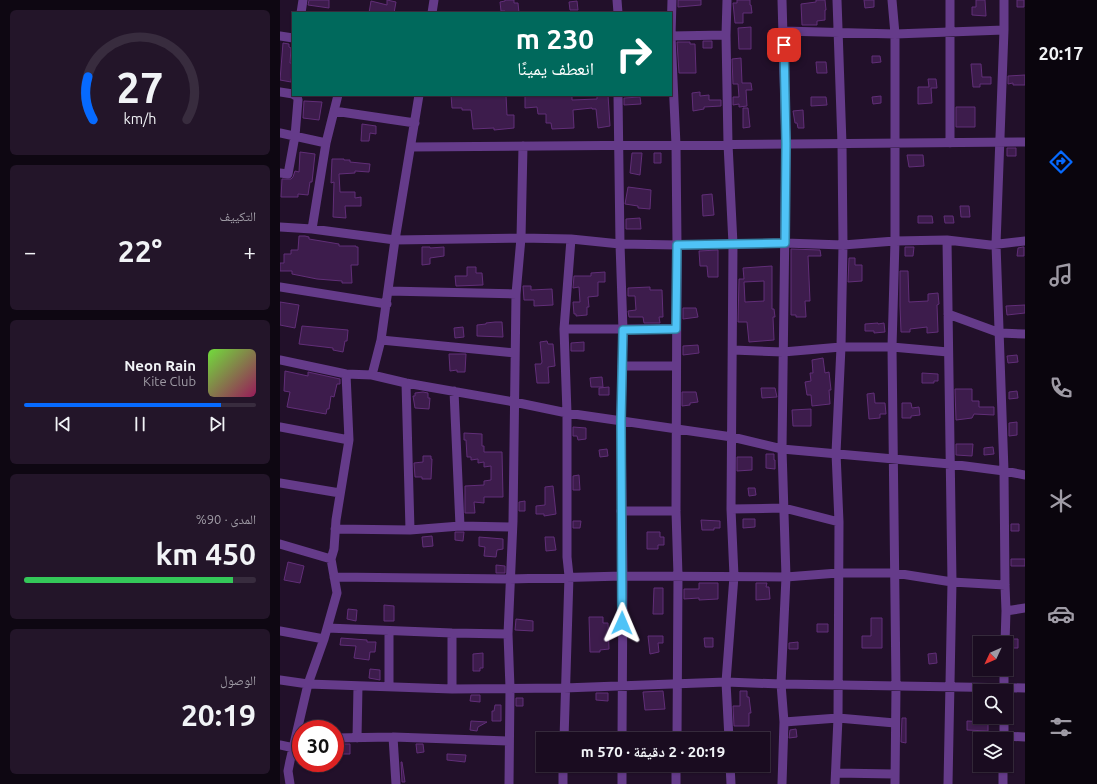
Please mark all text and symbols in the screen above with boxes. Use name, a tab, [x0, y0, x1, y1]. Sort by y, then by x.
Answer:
text: 230 m	[516, 23, 594, 54]
icon: right	[608, 28, 660, 80]
pin	[767, 28, 801, 62]
icon: arrive	[773, 34, 795, 56]
text: 20:17	[1038, 43, 1084, 63]
text: انعطف يمينًا	[517, 58, 594, 78]
text: 27	[117, 64, 163, 111]
text: km/h	[124, 111, 156, 127]
icon: directions	[1047, 148, 1075, 176]
text: التكييف	[220, 209, 256, 223]
text: 22°	[118, 234, 162, 268]
text: −	[24, 239, 36, 264]
text: +	[244, 239, 256, 264]
icon: music	[1047, 261, 1075, 289]
text: Neon Rain	[124, 357, 196, 374]
text: Kite Club	[143, 374, 196, 388]
icon: phone	[1047, 374, 1075, 402]
icon: previous	[52, 413, 74, 435]
icon: pause	[129, 413, 151, 435]
icon: next	[206, 413, 228, 435]
icon: climate	[1047, 487, 1075, 515]
text: المدى · 90%	[196, 512, 256, 526]
text: 450 km	[155, 537, 256, 571]
icon: car	[1047, 600, 1075, 628]
position arrow	[601, 602, 643, 644]
north arrow	[973, 636, 1013, 676]
map controls	[973, 636, 1013, 772]
text: الوصول	[220, 673, 256, 687]
button: search	[973, 684, 1013, 724]
text: 20:19	[181, 698, 256, 732]
icon: filters	[1047, 713, 1075, 741]
speed limit sign: 30	[292, 720, 344, 772]
button: layers	[973, 732, 1013, 772]
text: 20:19 · 2 دقيقة · 570 m	[581, 743, 725, 760]

